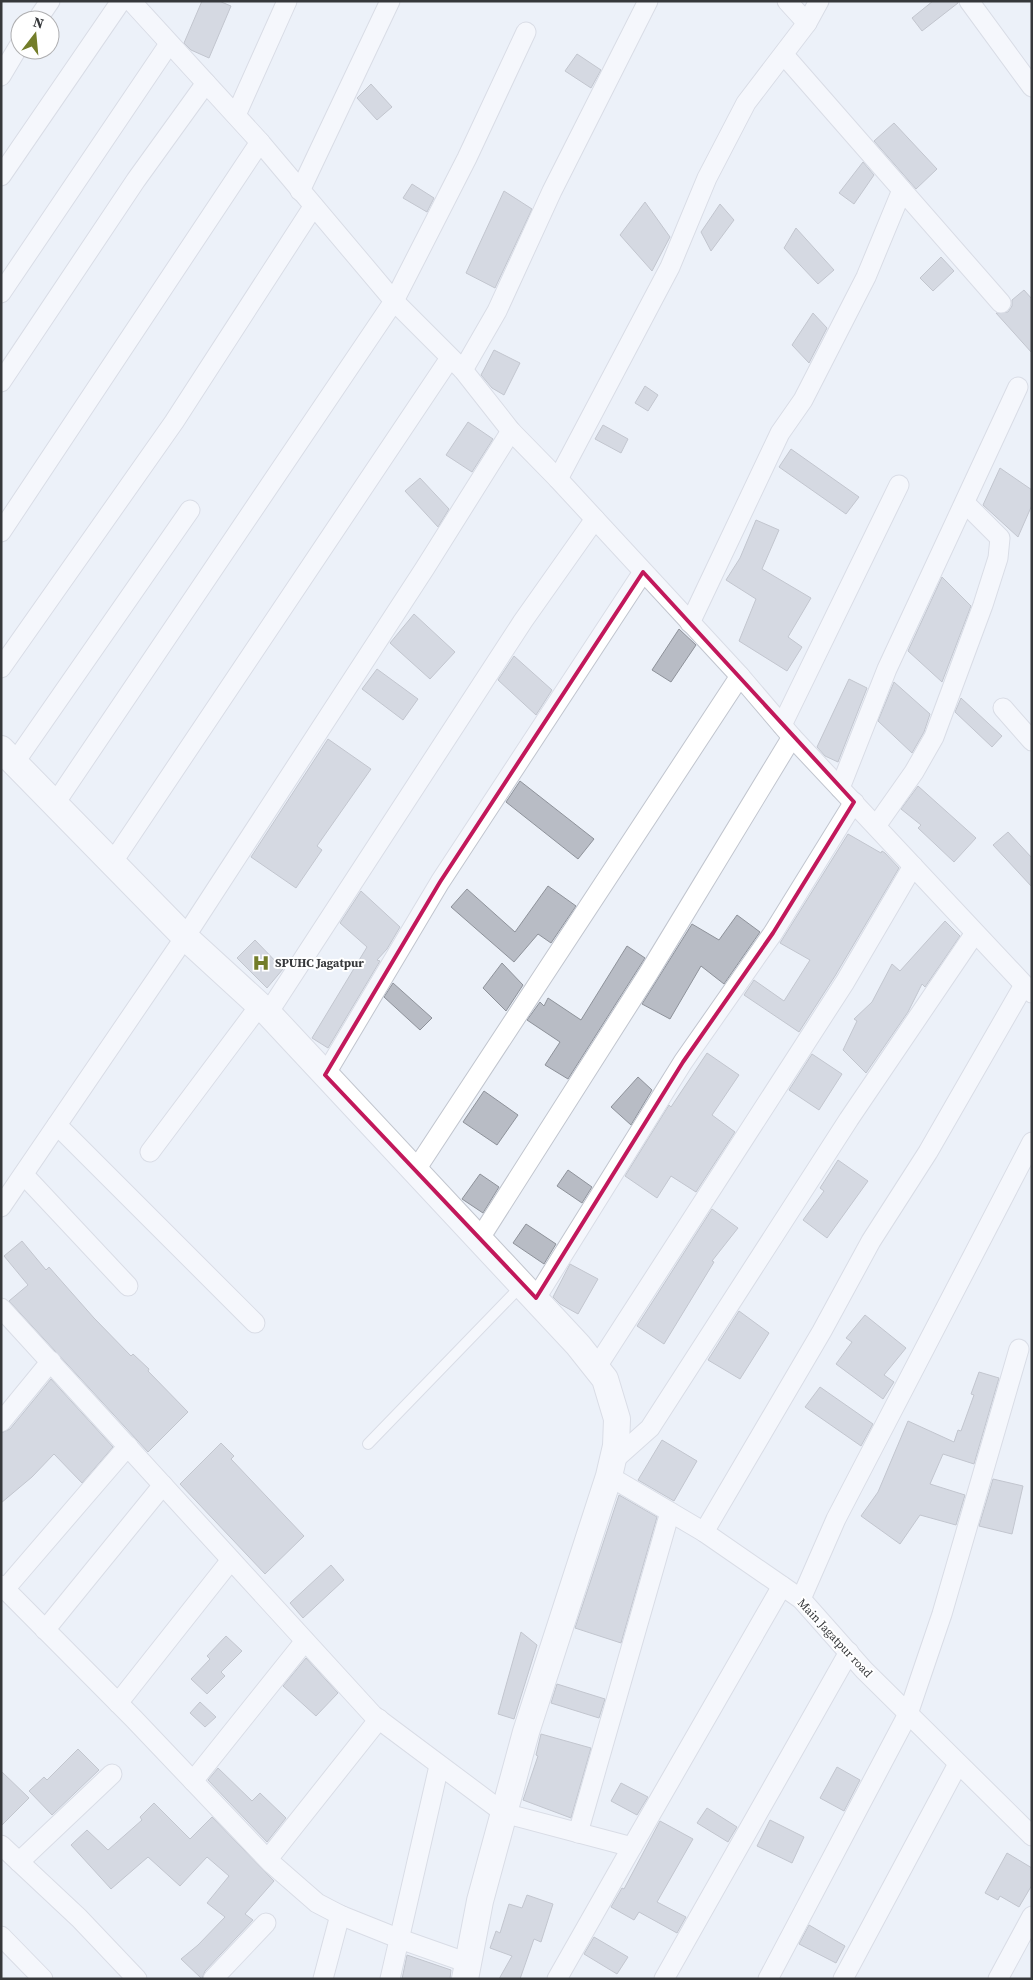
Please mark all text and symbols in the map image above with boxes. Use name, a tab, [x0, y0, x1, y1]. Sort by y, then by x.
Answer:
north arrow	[10, 10, 60, 60]
text: N	[31, 11, 46, 34]
hospital icon: SPUHC Jagatpur	[251, 953, 271, 973]
place label: SPUHC Jagatpur	[275, 955, 364, 971]
street label: Main Jagatpur road	[794, 1595, 876, 1681]

